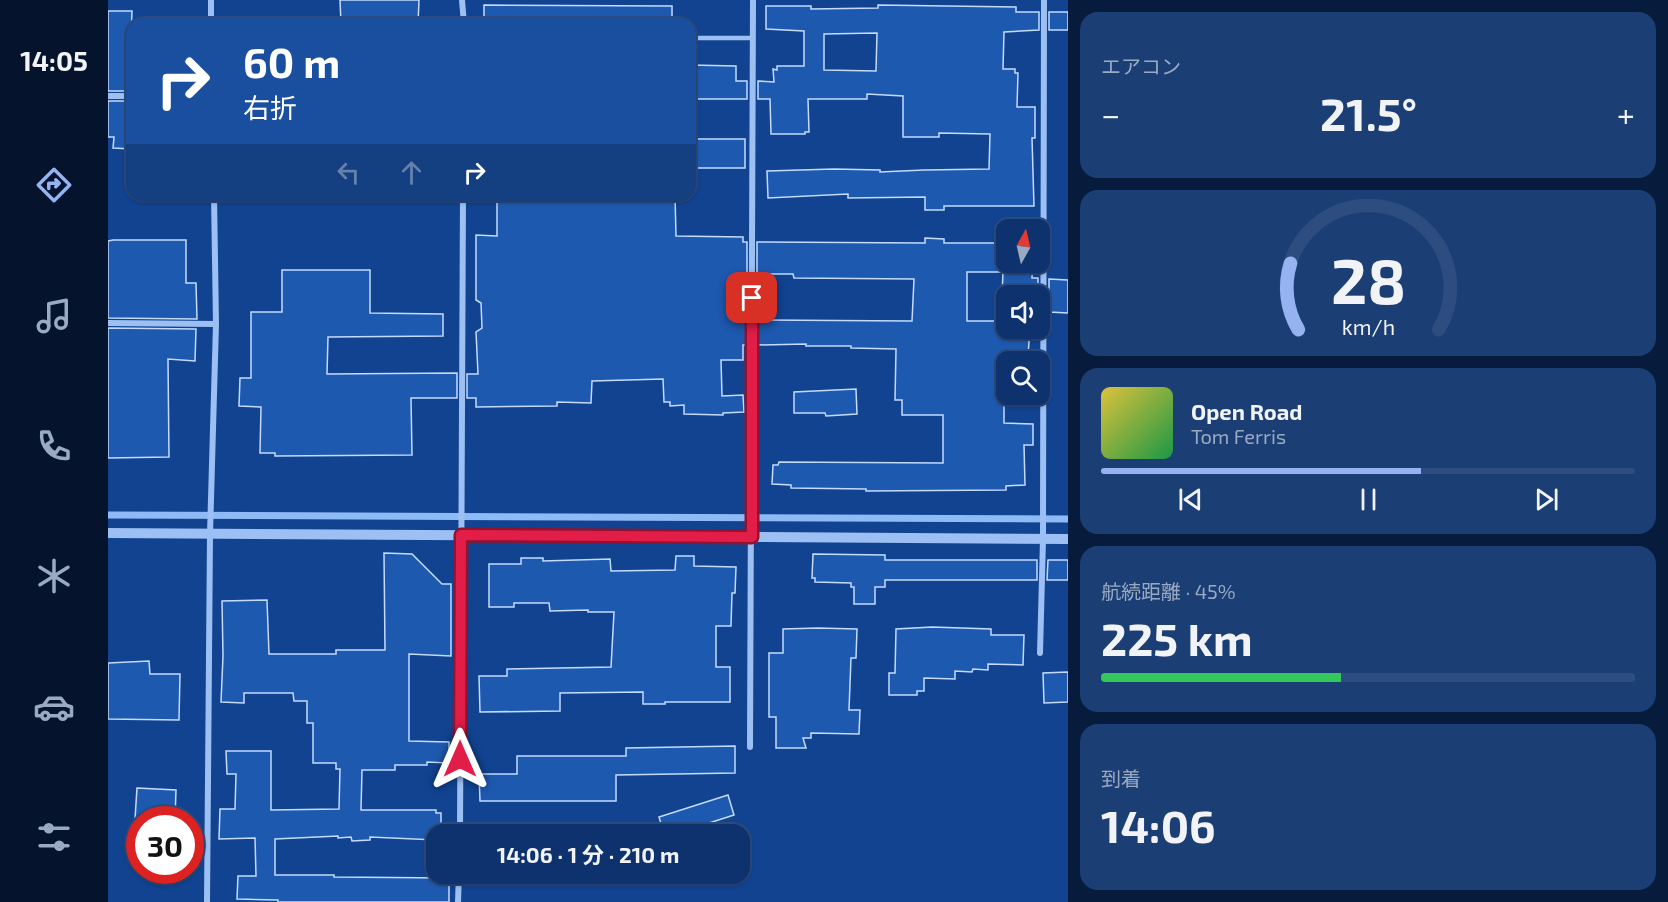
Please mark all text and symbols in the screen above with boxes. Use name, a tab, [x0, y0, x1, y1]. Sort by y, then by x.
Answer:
text: 60 m	[243, 36, 340, 86]
icon: right	[144, 42, 222, 120]
text: 14:05	[20, 44, 88, 76]
text: エアコン	[1101, 54, 1181, 78]
text: 21.5°	[1320, 86, 1417, 140]
text: 右折	[243, 91, 297, 123]
text: −	[1101, 94, 1120, 134]
text: +	[1617, 94, 1635, 134]
icon: left	[332, 156, 365, 189]
icon: ahead	[395, 156, 428, 189]
icon: right	[458, 156, 491, 189]
icon: directions	[33, 164, 75, 206]
north arrow	[996, 219, 1050, 273]
map controls	[996, 219, 1050, 405]
text: 28	[1330, 242, 1406, 317]
pin	[726, 272, 777, 323]
icon: arrive	[735, 281, 768, 314]
button: sound	[996, 285, 1050, 339]
icon: music	[33, 295, 75, 337]
text: km/h	[1341, 314, 1395, 339]
button: search	[996, 351, 1050, 405]
text: Open Road	[1191, 398, 1303, 424]
text: Tom Ferris	[1191, 424, 1286, 448]
icon: phone	[33, 425, 75, 467]
icon: previous	[1174, 483, 1207, 516]
icon: pause	[1352, 483, 1385, 516]
icon: next	[1530, 483, 1563, 516]
icon: climate	[33, 555, 75, 597]
text: 航続距離 · 45%	[1101, 579, 1236, 603]
text: 225 km	[1101, 611, 1253, 665]
icon: car	[33, 686, 75, 728]
position arrow	[428, 727, 492, 791]
text: 到着	[1101, 766, 1141, 790]
text: 14:06	[1101, 798, 1216, 852]
speed limit sign: 30	[126, 806, 204, 884]
icon: filters	[33, 816, 75, 858]
text: 14:06 · 1 分 · 210 m	[497, 841, 679, 867]

